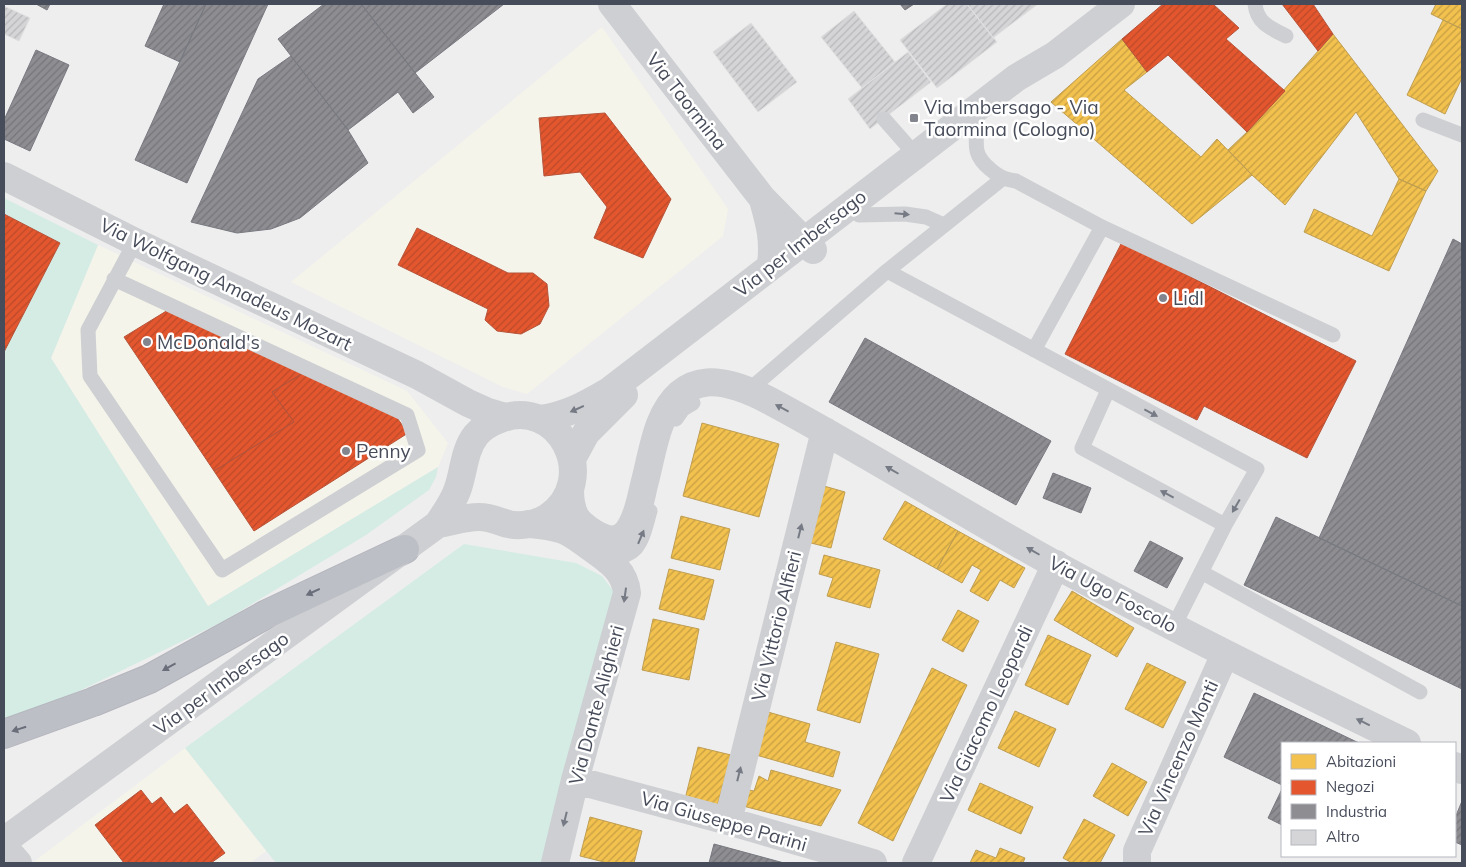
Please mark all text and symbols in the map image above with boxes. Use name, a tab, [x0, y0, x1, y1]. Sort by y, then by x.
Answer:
street label: Via Taormina	[642, 47, 732, 155]
place label: Via Imbersago - Via Taormina (Cologno)	[924, 95, 1099, 141]
marker: Via Imbersago - Via Taormina (Cologno)	[908, 112, 920, 124]
street label: Via per Imbersago	[729, 184, 871, 302]
one-way arrow	[895, 211, 911, 219]
street label: Via Wolfgang Amadeus Mozart	[96, 212, 356, 356]
place label: Lidl	[1173, 286, 1204, 310]
marker: Lidl	[1157, 292, 1169, 304]
place label: McDonald's	[157, 330, 260, 354]
marker: McDonald's	[141, 336, 153, 348]
one-way arrow	[775, 404, 789, 412]
one-way arrow	[570, 405, 584, 413]
one-way arrow	[1143, 409, 1158, 417]
place label: Penny	[356, 439, 411, 463]
marker: Penny	[340, 445, 352, 457]
one-way arrow	[886, 465, 899, 474]
one-way arrow	[1159, 490, 1174, 498]
one-way arrow	[1232, 499, 1240, 513]
one-way arrow	[796, 524, 804, 539]
one-way arrow	[638, 530, 646, 544]
one-way arrow	[1025, 547, 1040, 555]
street label: Via Vittorio Alfieri	[746, 548, 806, 704]
street label: Via Ugo Foscolo	[1045, 550, 1181, 638]
one-way arrow	[621, 587, 629, 603]
one-way arrow	[306, 588, 320, 596]
street label: Via Giacomo Leopardi	[934, 621, 1038, 807]
street label: Via Dante Alighieri	[563, 622, 629, 788]
street label: Via per Imbersago	[149, 626, 293, 740]
one-way arrow	[163, 663, 176, 672]
street label: Via Vincenzo Monti	[1133, 676, 1223, 840]
one-way arrow	[1356, 718, 1371, 726]
one-way arrow	[12, 726, 27, 733]
legend	[1281, 742, 1456, 857]
text: Abitazioni	[1326, 752, 1396, 771]
one-way arrow	[736, 766, 744, 781]
text: Negozi	[1326, 777, 1374, 796]
street label: Via Giuseppe Parini	[638, 786, 810, 856]
text: Industria	[1326, 802, 1387, 821]
one-way arrow	[561, 812, 569, 827]
text: Altro	[1326, 827, 1360, 846]

